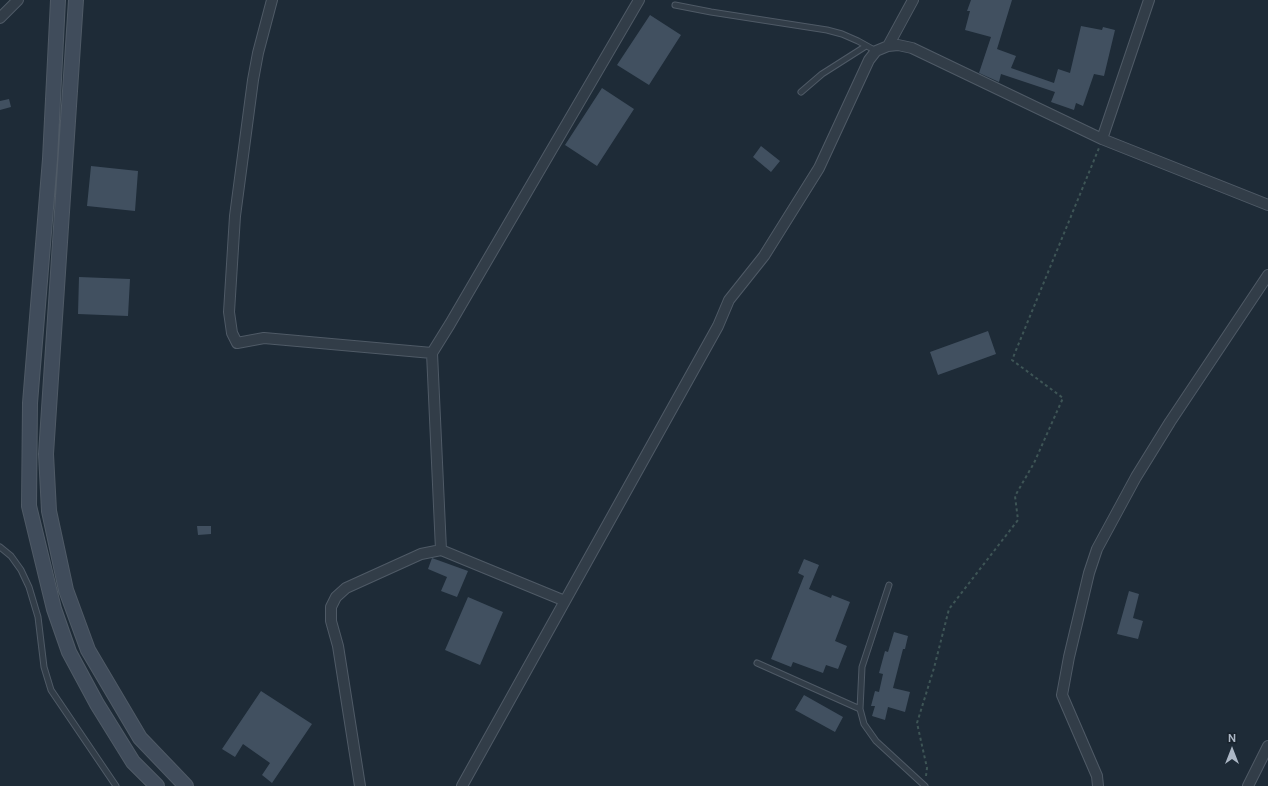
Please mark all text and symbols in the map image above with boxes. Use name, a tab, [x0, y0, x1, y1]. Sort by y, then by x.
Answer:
north arrow	[1212, 730, 1252, 770]
text: N	[1228, 731, 1236, 745]

